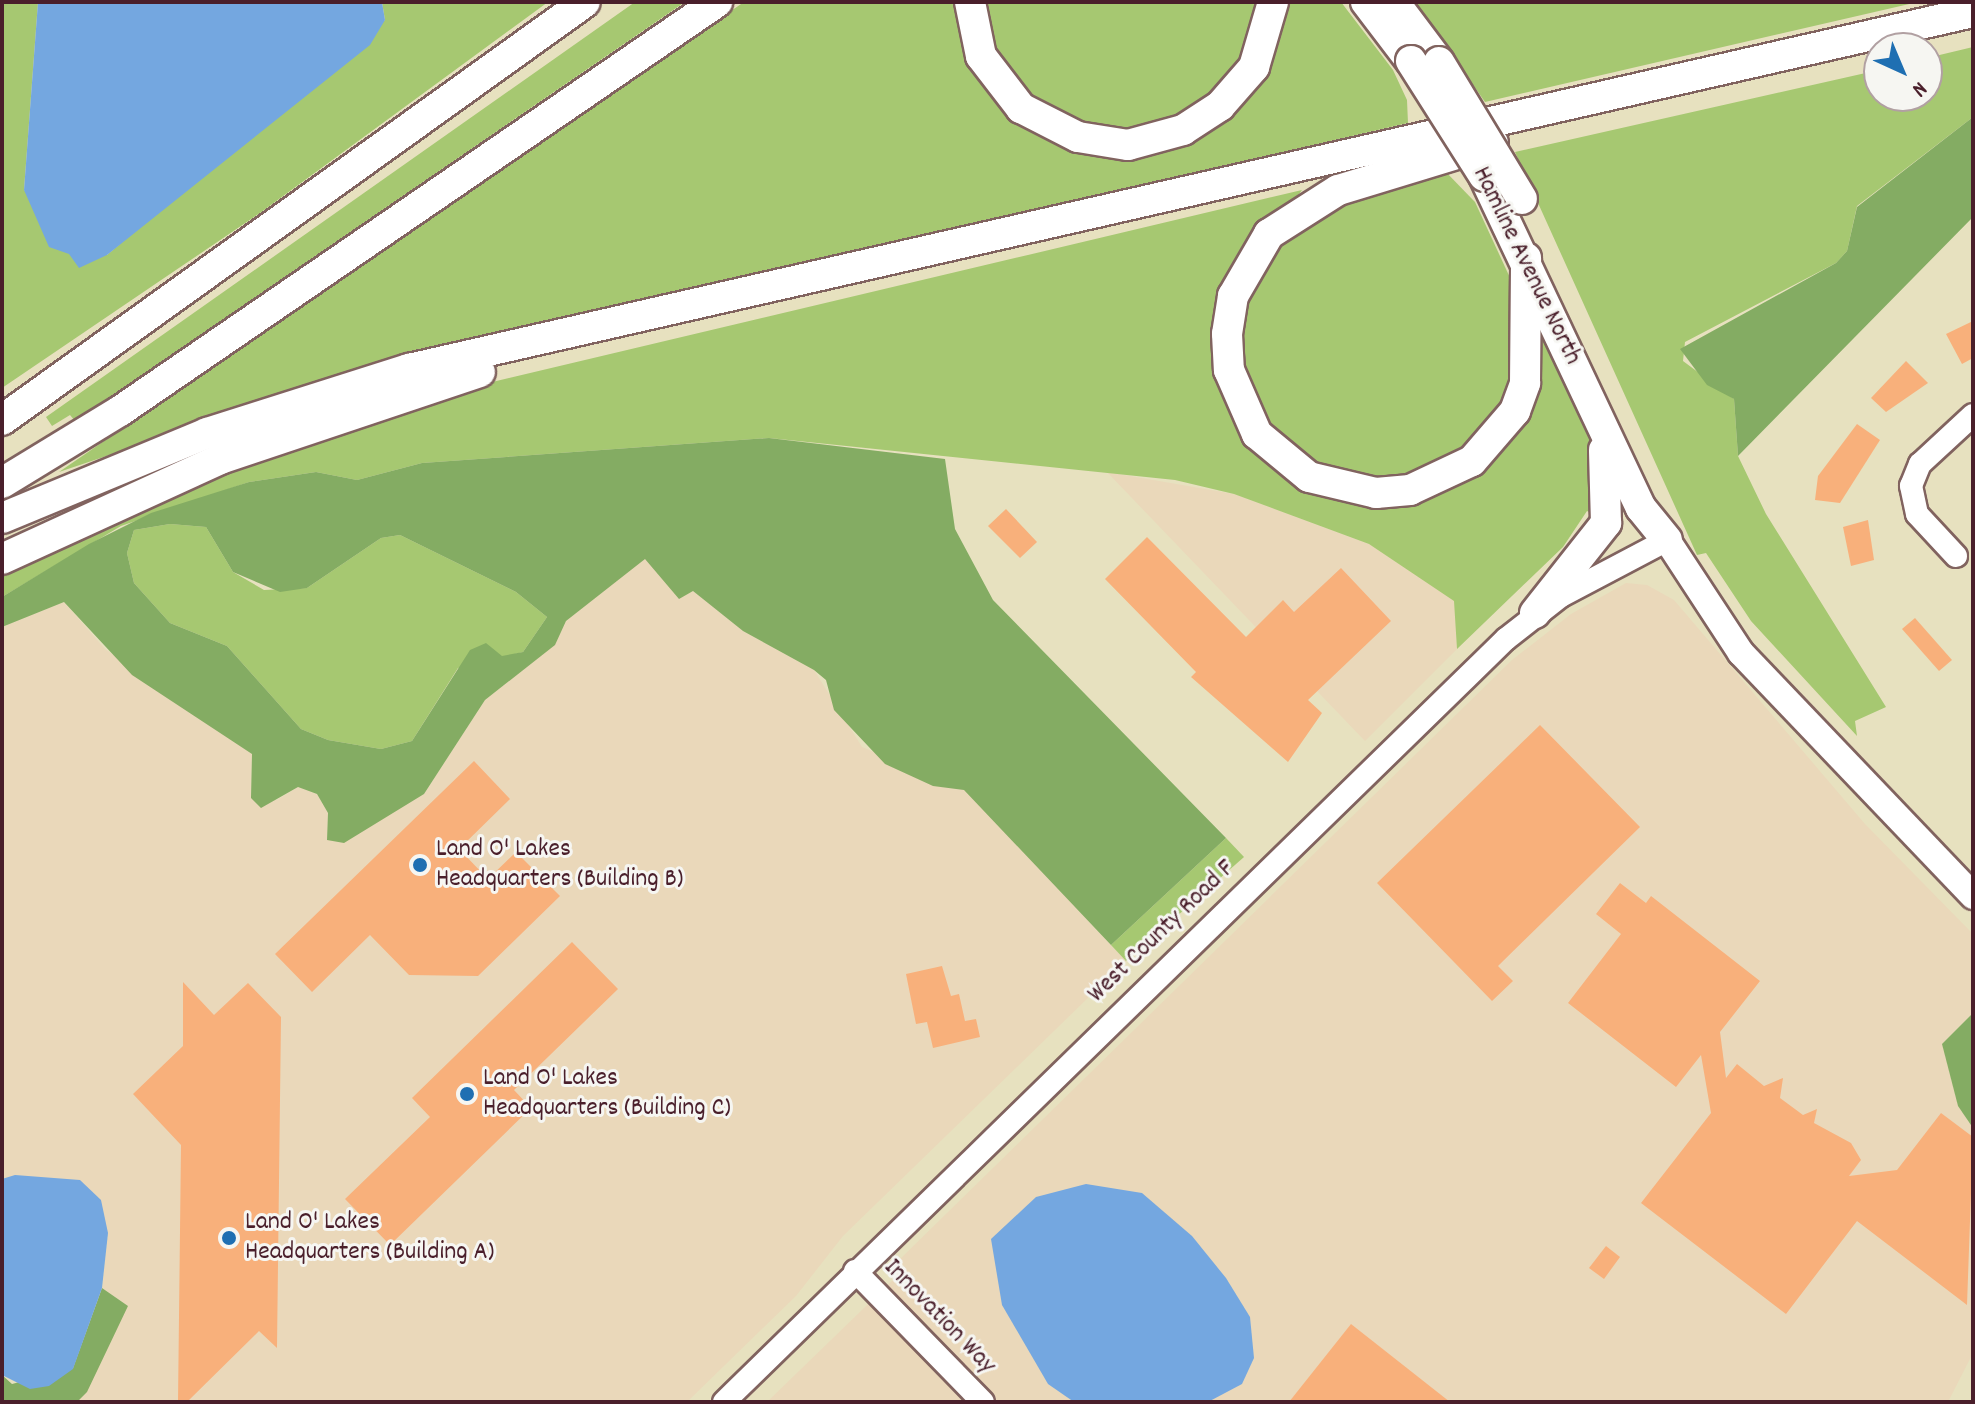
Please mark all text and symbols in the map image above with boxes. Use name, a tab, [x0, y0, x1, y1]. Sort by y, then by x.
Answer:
north arrow	[1863, 32, 1943, 112]
text: N	[1904, 73, 1933, 103]
street label: Hamline Avenue North	[1465, 162, 1587, 370]
place label: Land O' Lakes Headquarters (Building B)	[436, 834, 683, 896]
street label: West County Road F	[1082, 854, 1242, 1010]
marker: Land O' Lakes Headquarters (Building B)	[411, 856, 429, 874]
place label: Land O' Lakes Headquarters (Building C)	[483, 1063, 731, 1124]
marker: Land O' Lakes Headquarters (Building C)	[458, 1085, 476, 1103]
place label: Land O' Lakes Headquarters (Building A)	[245, 1207, 494, 1268]
marker: Land O' Lakes Headquarters (Building A)	[220, 1229, 238, 1247]
street label: Innovation Way	[876, 1253, 1002, 1381]

